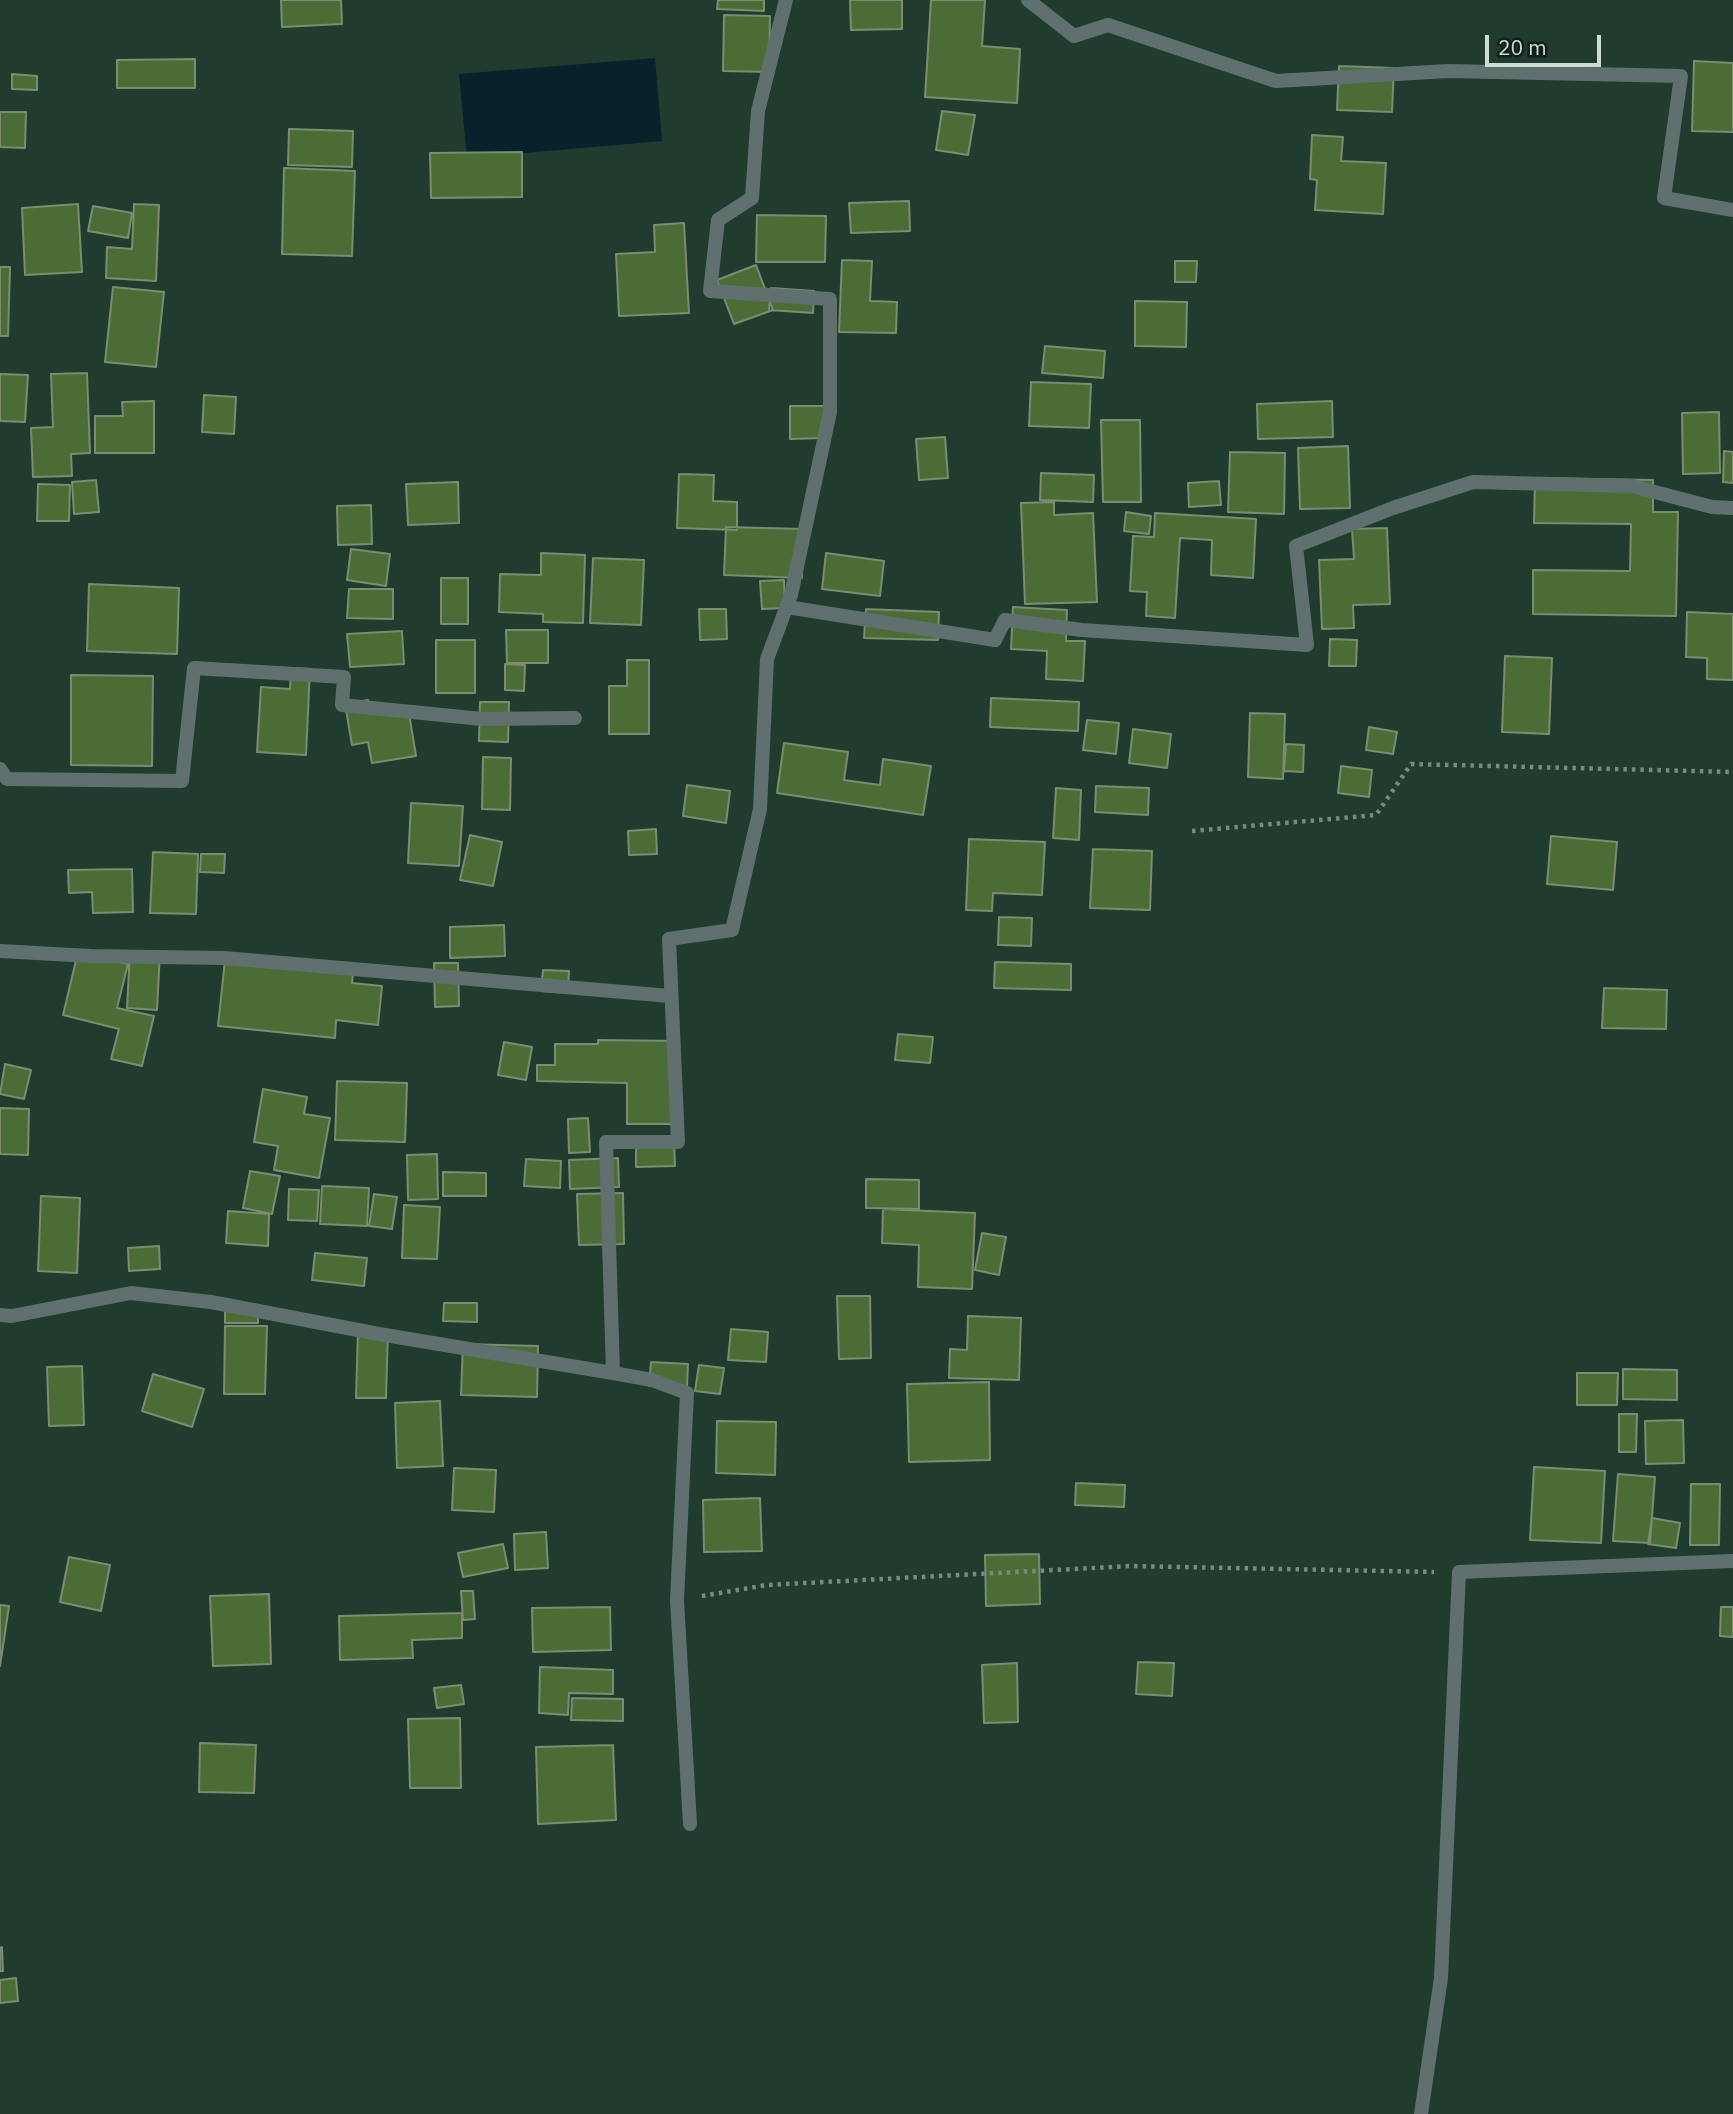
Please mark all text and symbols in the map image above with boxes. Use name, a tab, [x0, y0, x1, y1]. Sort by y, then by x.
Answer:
scale bar	[1488, 21, 1604, 65]
text: 20 m	[1498, 33, 1547, 61]

